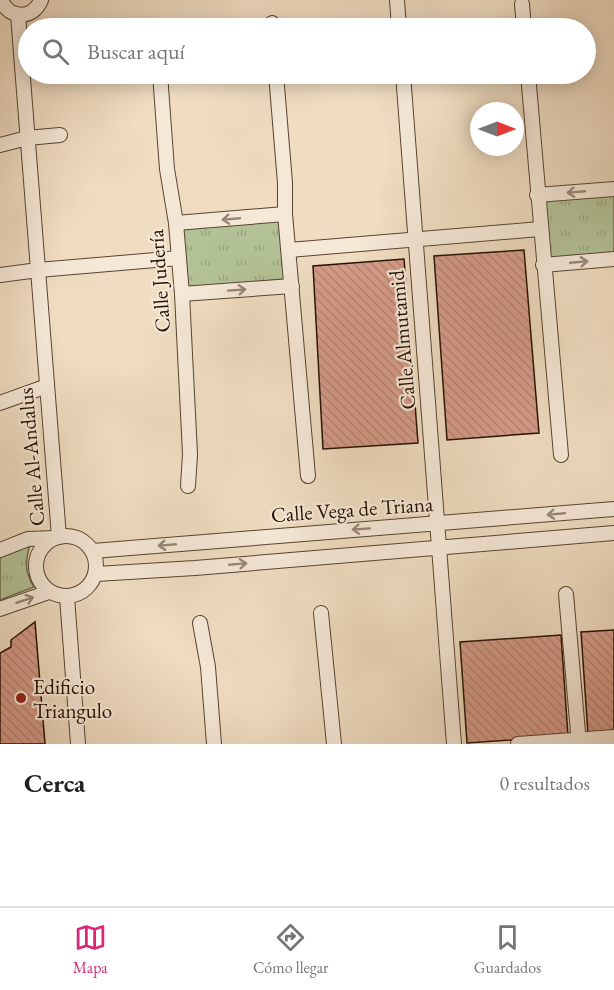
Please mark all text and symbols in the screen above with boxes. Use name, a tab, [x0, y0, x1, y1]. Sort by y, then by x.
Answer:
search box	[18, 18, 596, 84]
icon: search	[39, 35, 72, 68]
text: Buscar aquí	[87, 37, 185, 66]
north arrow	[470, 102, 524, 156]
one-way arrow	[566, 187, 586, 198]
one-way arrow	[221, 214, 241, 225]
street label: Calle Judería	[142, 228, 176, 333]
one-way arrow	[568, 256, 588, 267]
street label: Calle Almutamid	[382, 269, 422, 411]
one-way arrow	[226, 284, 246, 295]
street label: Calle Al-Andalus	[11, 387, 50, 527]
street label: Calle Vega de Triana	[270, 490, 435, 528]
one-way arrow	[546, 509, 566, 520]
one-way arrow	[352, 524, 372, 535]
one-way arrow	[157, 540, 177, 551]
one-way arrow	[227, 558, 247, 569]
one-way arrow	[15, 594, 34, 605]
place label: Edificio Triangulo	[33, 673, 112, 724]
marker: Edificio Triangulo	[14, 691, 28, 705]
text: Cerca	[24, 766, 85, 800]
text: 0 resultados	[499, 770, 590, 796]
tab: Mapa	[73, 921, 108, 978]
tab: Cómo llegar	[253, 921, 328, 978]
tab: Guardados	[474, 921, 541, 978]

